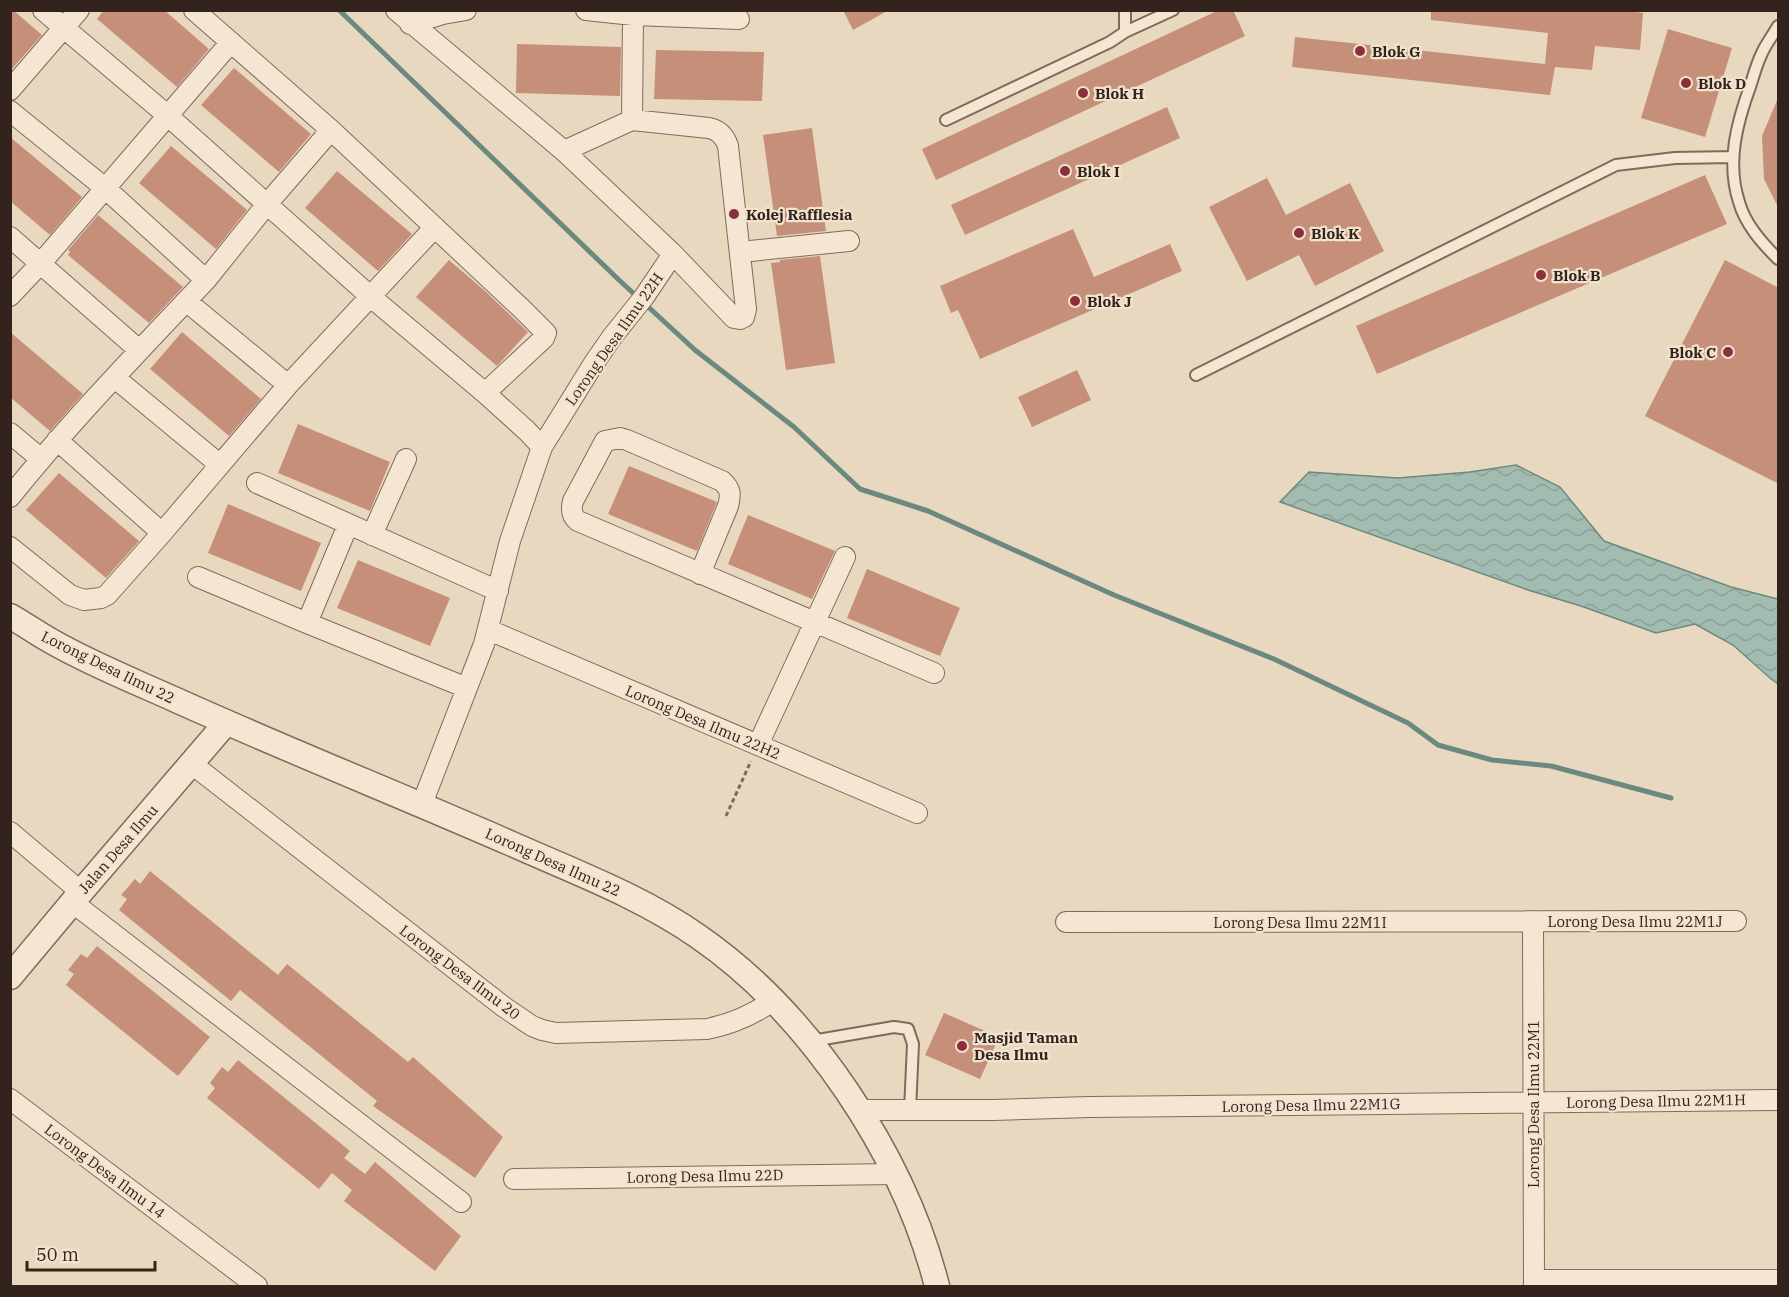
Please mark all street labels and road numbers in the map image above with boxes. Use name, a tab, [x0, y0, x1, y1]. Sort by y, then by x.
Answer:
street label: Lorong Desa Ilmu 22H	[561, 269, 667, 409]
street label: Lorong Desa Ilmu 22	[38, 626, 178, 708]
street label: Lorong Desa Ilmu 22H2	[622, 681, 784, 763]
street label: Jalan Desa Ilmu	[74, 801, 162, 897]
street label: Lorong Desa Ilmu 22	[482, 824, 624, 900]
street label: Lorong Desa Ilmu 22M1J	[1547, 912, 1723, 931]
street label: Lorong Desa Ilmu 22M1I	[1213, 913, 1387, 932]
street label: Lorong Desa Ilmu 20	[396, 920, 524, 1024]
street label: Lorong Desa Ilmu 22M1	[1524, 1020, 1543, 1188]
street label: Lorong Desa Ilmu 22M1H	[1566, 1090, 1746, 1112]
street label: Lorong Desa Ilmu 22M1G	[1221, 1094, 1401, 1116]
street label: Lorong Desa Ilmu 14	[41, 1119, 169, 1223]
street label: Lorong Desa Ilmu 22D	[627, 1165, 783, 1187]

